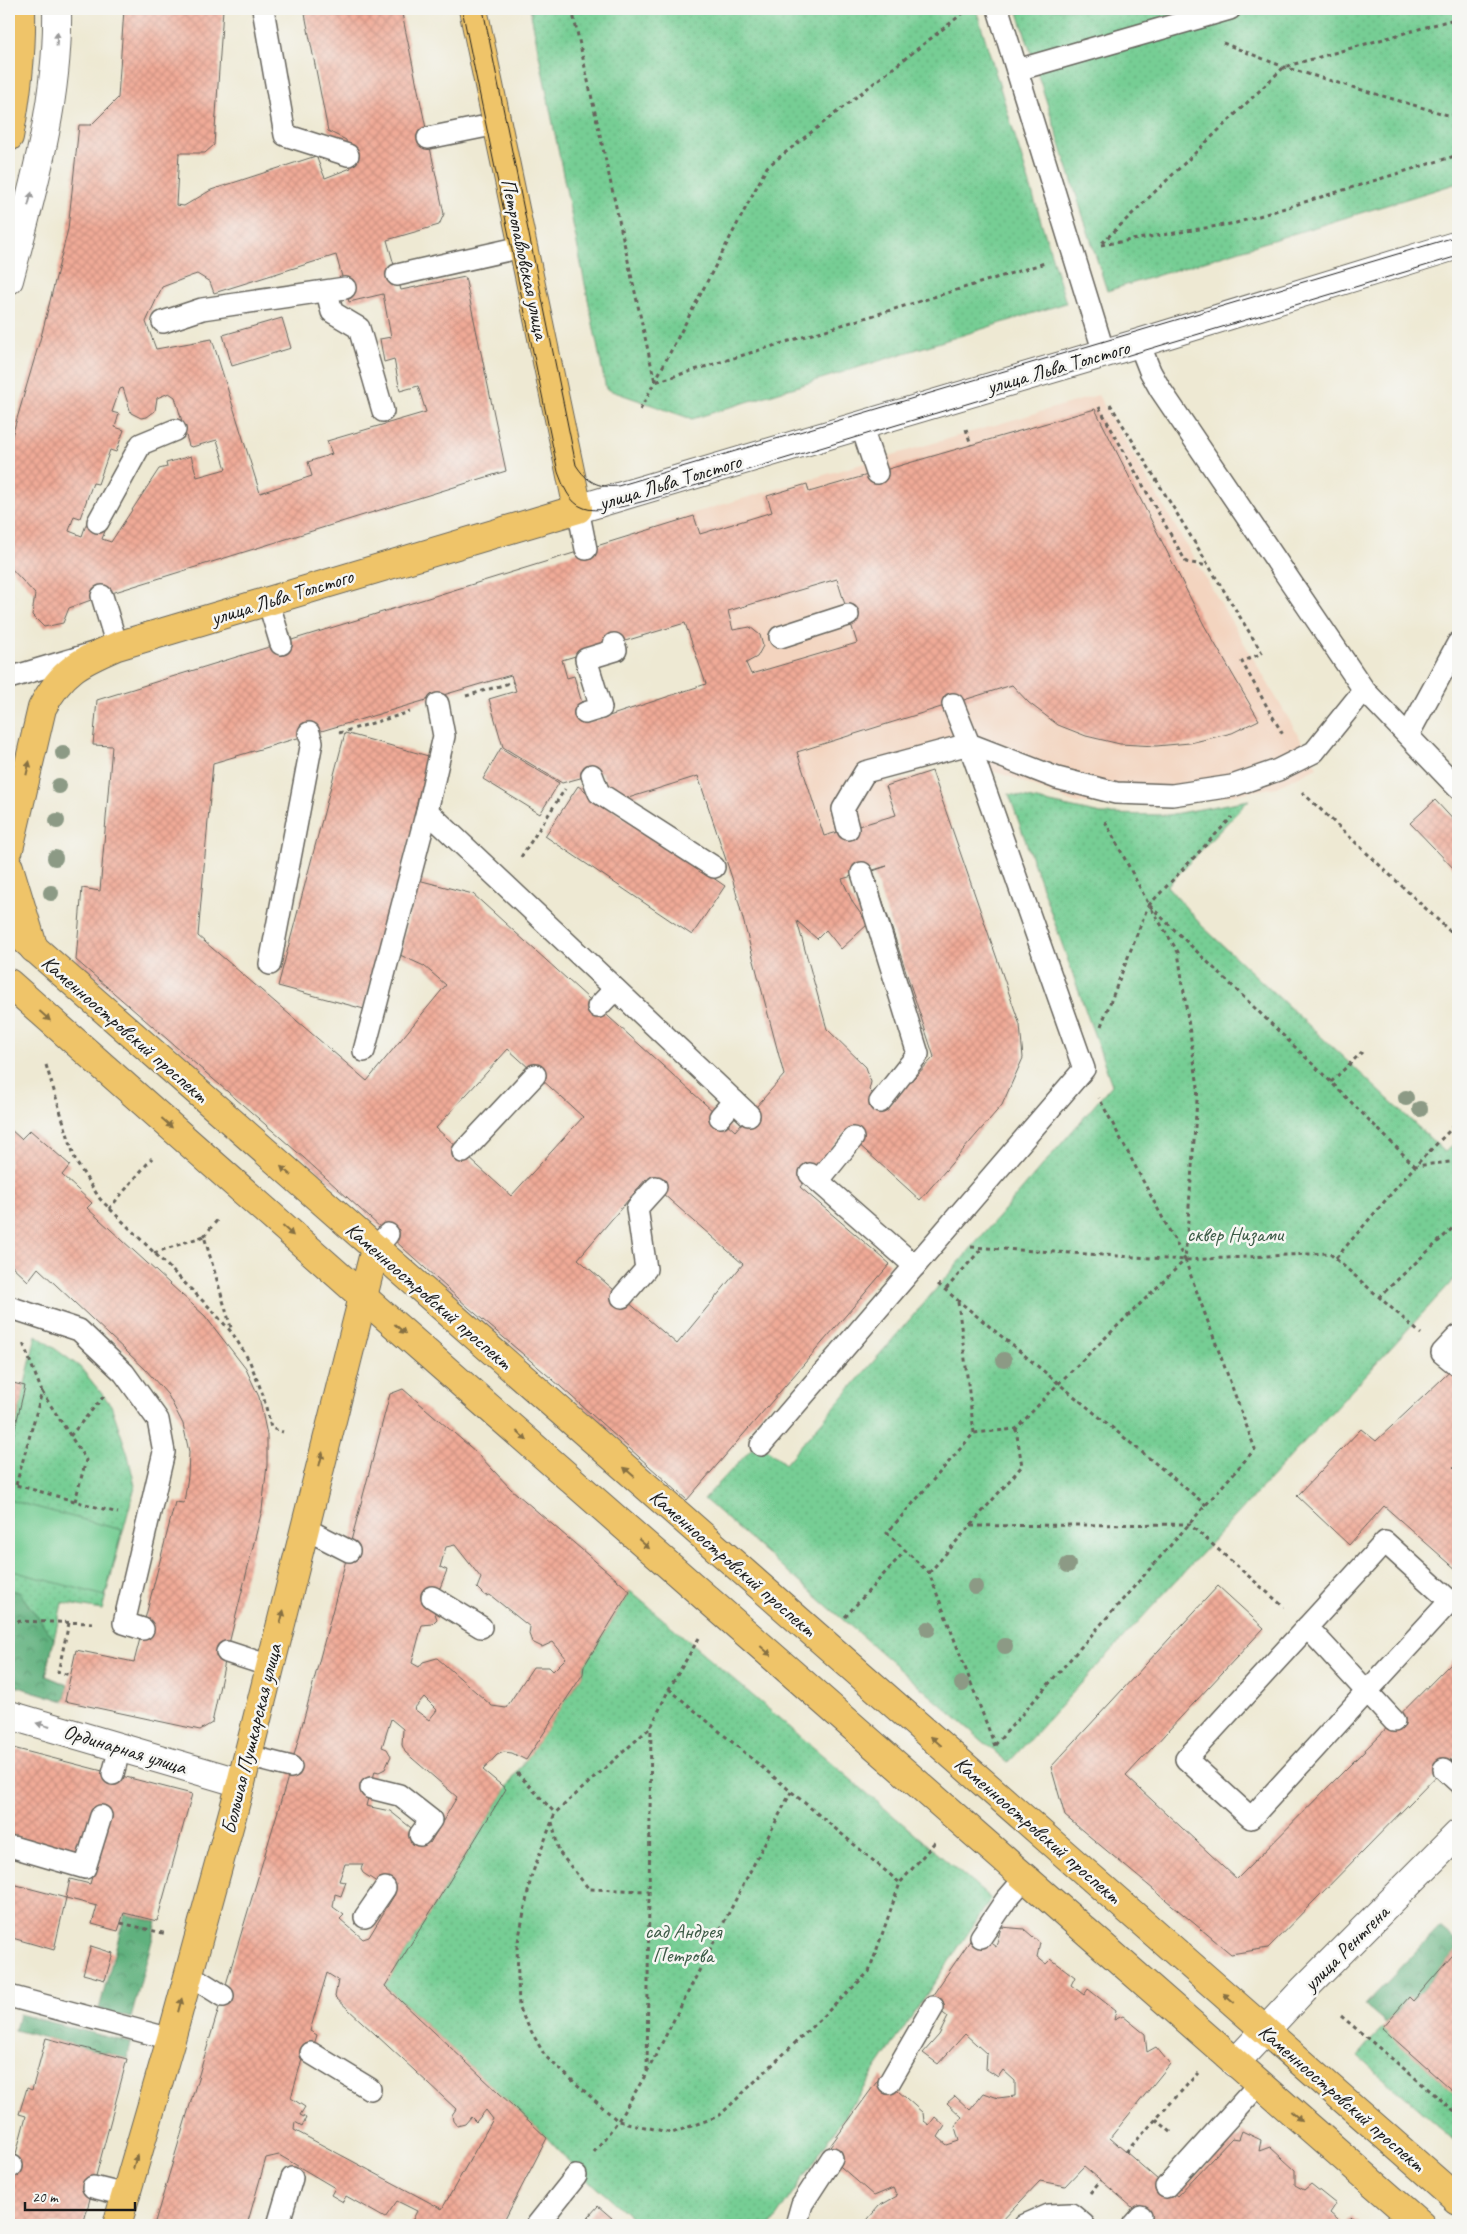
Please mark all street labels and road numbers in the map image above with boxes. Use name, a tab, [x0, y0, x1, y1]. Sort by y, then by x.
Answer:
street label: Петропавловская улица	[495, 176, 555, 344]
street label: улица Льва Толстого	[982, 334, 1134, 400]
street label: улица Льва Толстого	[594, 448, 746, 517]
street label: улица Льва Толстого	[206, 563, 358, 632]
street label: Каменноостровский проспект	[36, 949, 215, 1109]
street label: Каменноостровский проспект	[340, 1216, 519, 1376]
street label: Каменноостровский проспект	[644, 1483, 823, 1643]
street label: Большая Пушкарская улица	[215, 1640, 288, 1837]
street label: Ординарная улица	[60, 1718, 191, 1781]
street label: Каменноостровский проспект	[949, 1750, 1128, 1910]
street label: улица Рентгена	[1296, 1898, 1396, 1998]
street label: Каменноостровский проспект	[1253, 2018, 1432, 2178]

